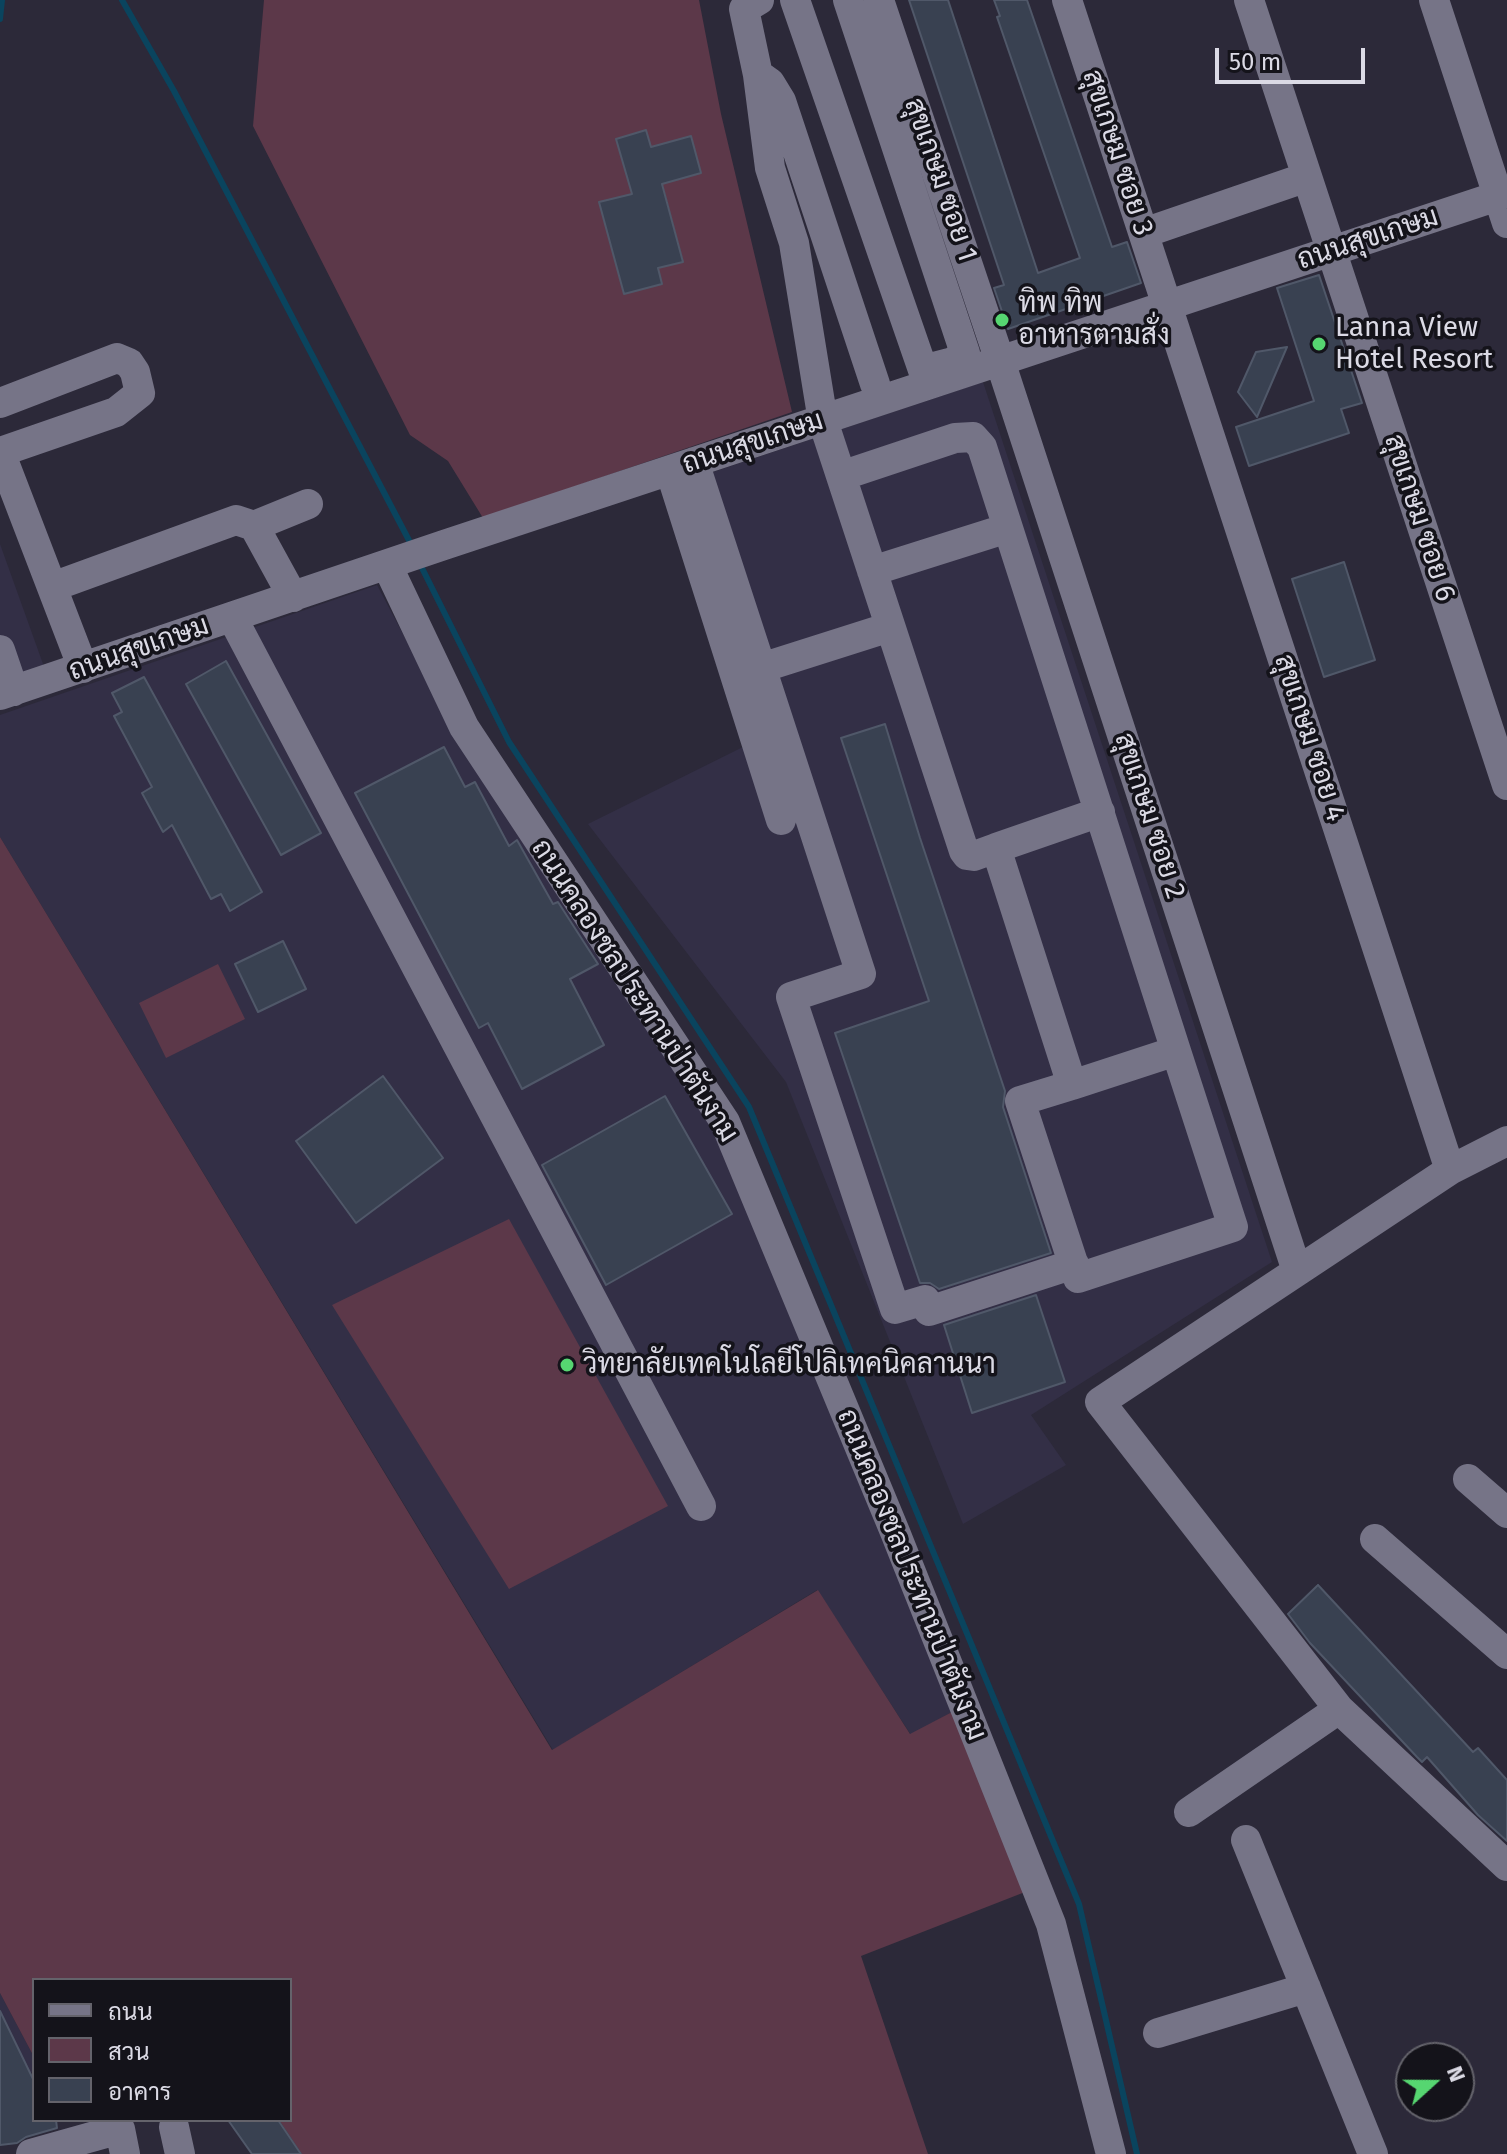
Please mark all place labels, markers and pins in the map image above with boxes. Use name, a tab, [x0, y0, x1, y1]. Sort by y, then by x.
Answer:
place label: ทิพ ทิพ อาหารตามสั่ง	[1018, 287, 1170, 353]
marker: ทิพ ทิพ อาหารตามสั่ง	[993, 311, 1011, 329]
place label: Lanna View Hotel Resort	[1335, 311, 1493, 377]
marker: Lanna View Hotel Resort	[1310, 335, 1328, 353]
place label: วิทยาลัยเทคโนโลยีโปลิเทคนิคลานนา	[583, 1348, 996, 1382]
marker: วิทยาลัยเทคโนโลยีโปลิเทคนิคลานนา	[558, 1356, 576, 1374]

